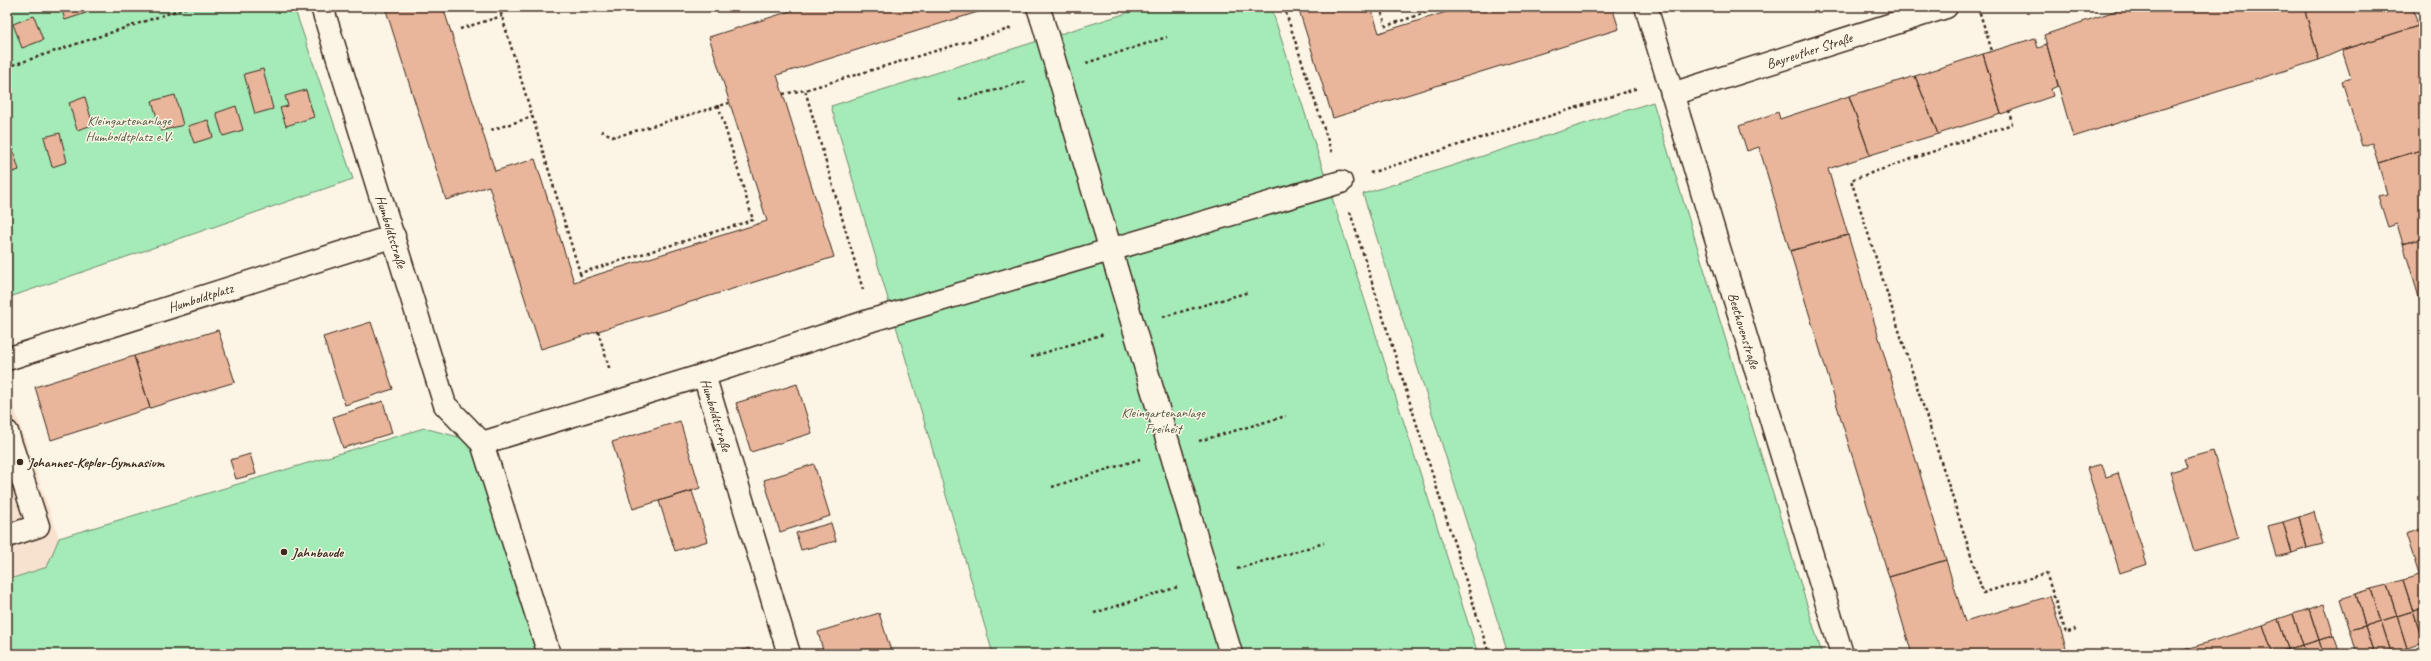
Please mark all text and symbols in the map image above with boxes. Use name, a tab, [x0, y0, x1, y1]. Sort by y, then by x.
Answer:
street label: Bayreuther Straße	[1764, 28, 1856, 72]
park label: Kleingartenanlage Humboldtplatz e.V.	[85, 112, 173, 145]
street label: Humboldtstraße	[372, 193, 411, 271]
street label: Humboldtplatz	[166, 279, 236, 316]
street label: Beethovenstraße	[1725, 291, 1764, 372]
street label: Humboldtstraße	[697, 377, 736, 455]
park label: Kleingartenanlage Freiheit	[1121, 404, 1206, 437]
place label: Johannes-Kepler-Gymnasium	[27, 454, 166, 471]
marker: Johannes-Kepler-Gymnasium	[15, 457, 25, 467]
place label: Jahnbaude	[291, 544, 344, 561]
marker: Jahnbaude	[279, 547, 289, 557]

